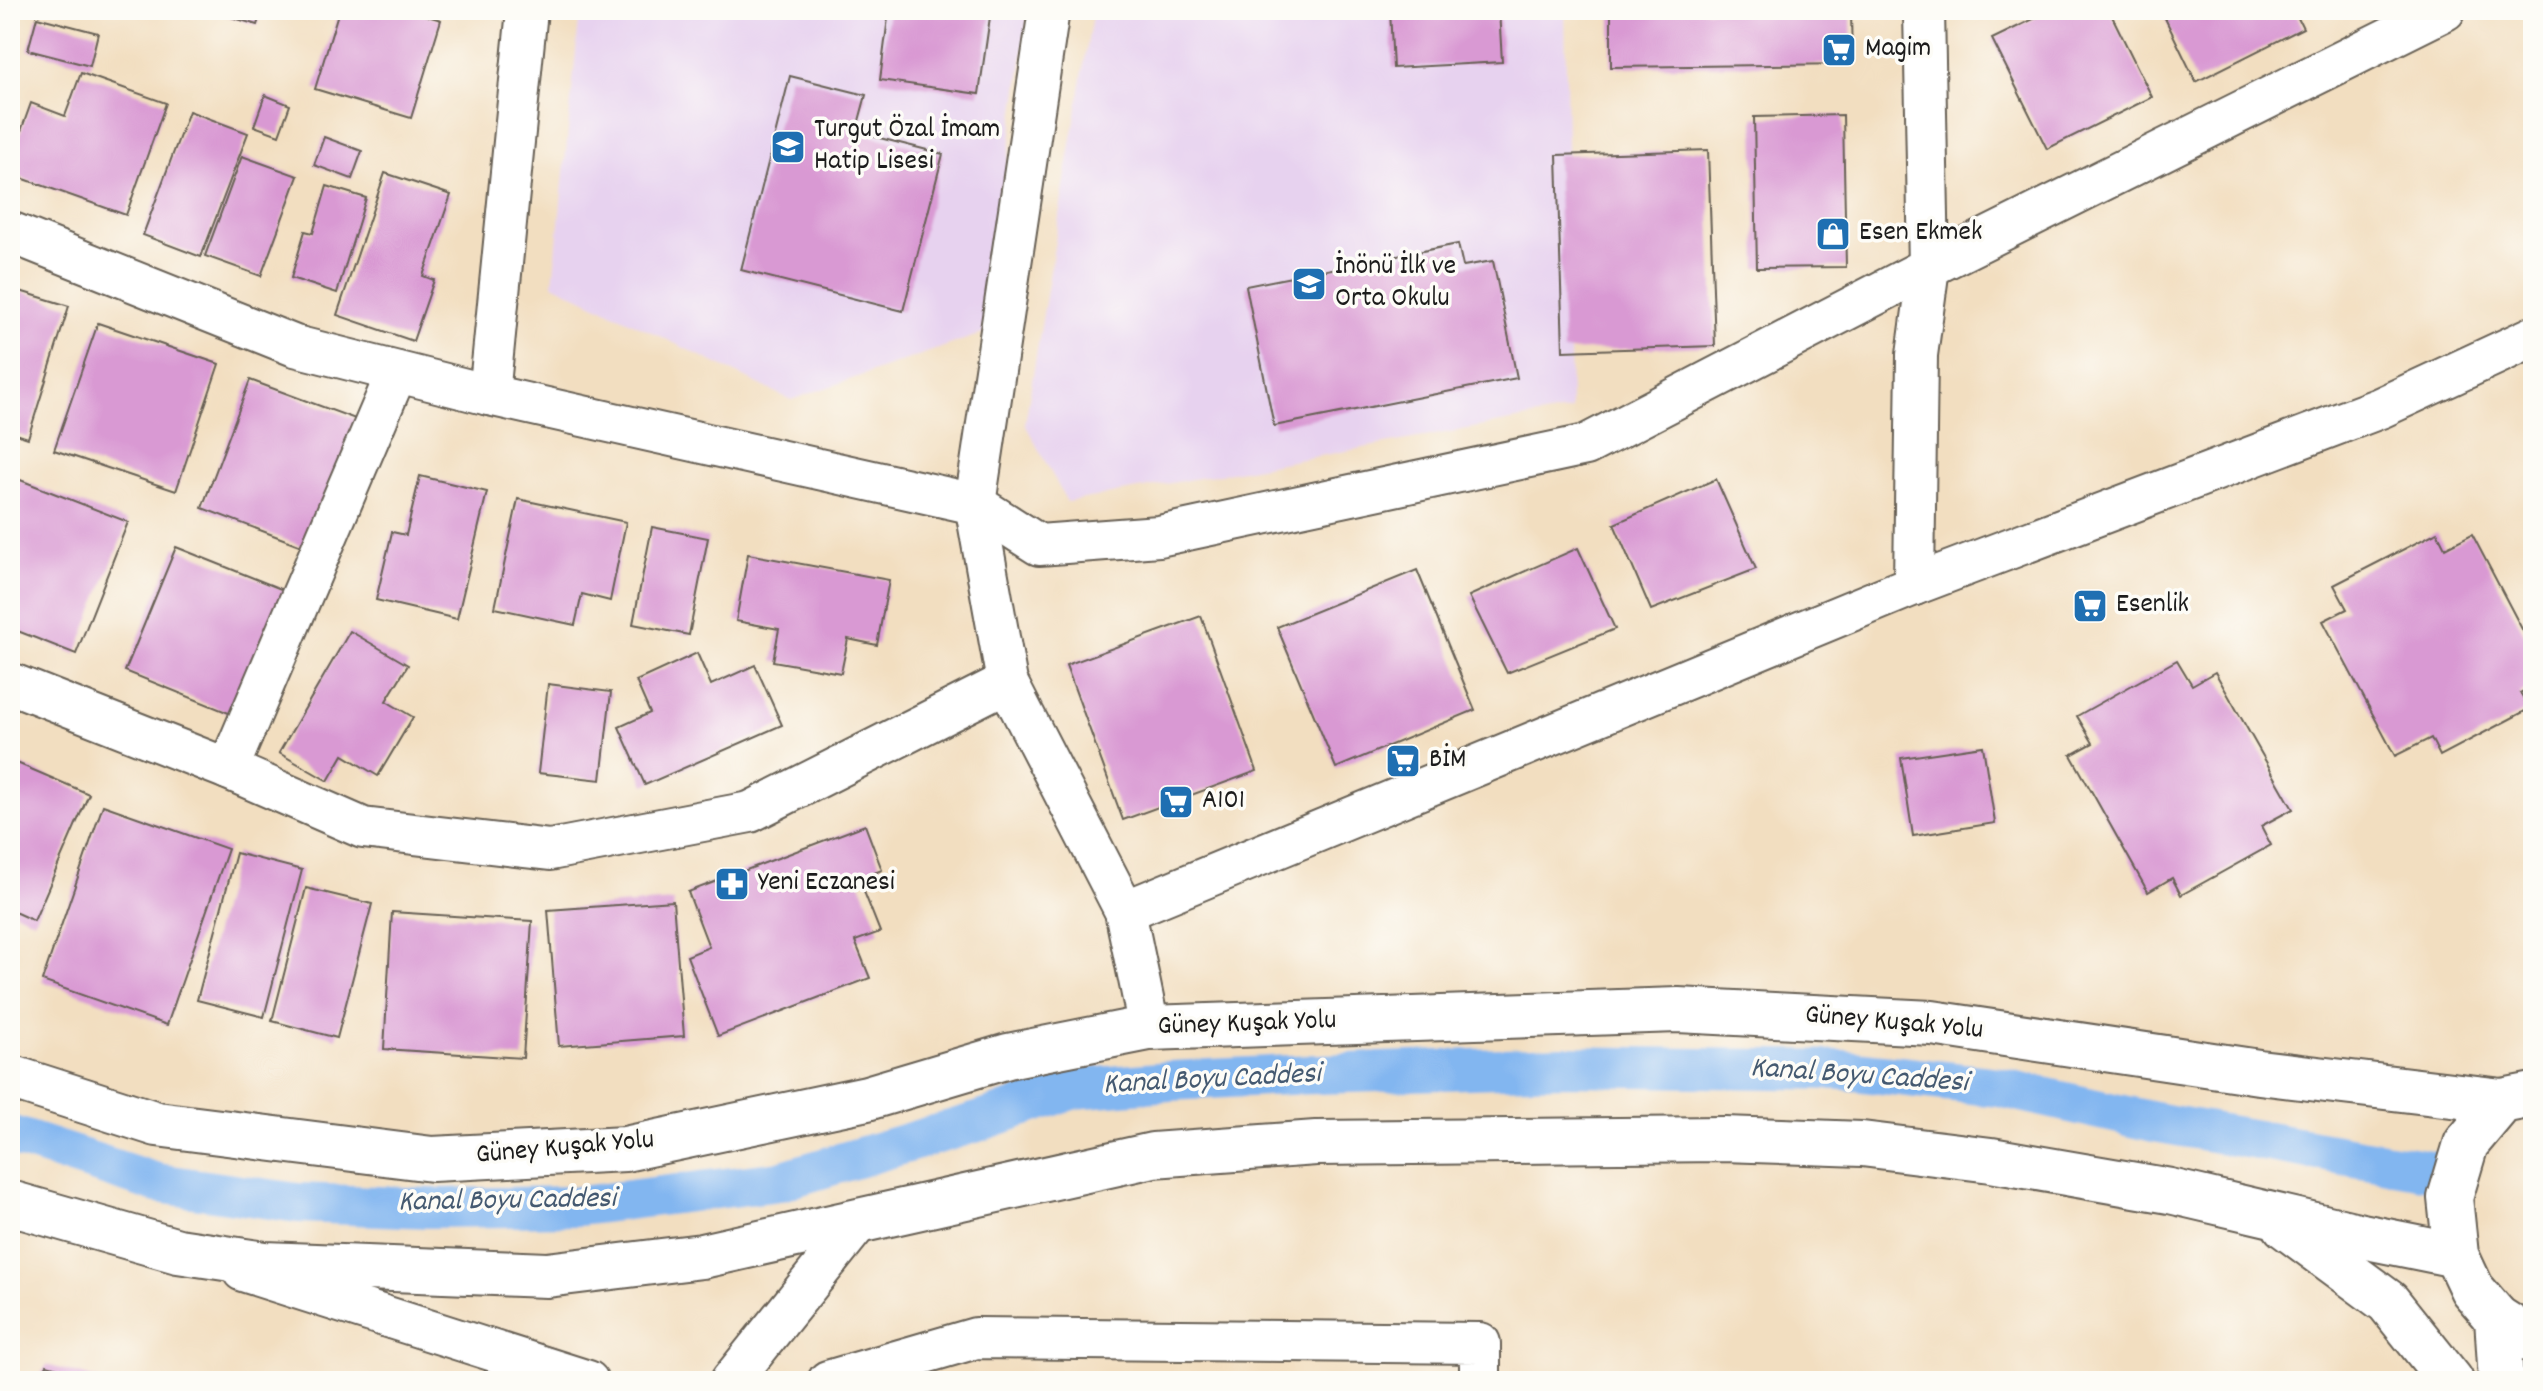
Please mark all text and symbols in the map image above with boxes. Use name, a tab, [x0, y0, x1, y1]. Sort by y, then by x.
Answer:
place label: Magim	[1865, 30, 1931, 70]
supermarket icon: Magim	[1820, 31, 1858, 69]
place label: Turgut Özal İmam Hatip Lisesi	[814, 111, 1000, 183]
school or university icon: Turgut Özal İmam Hatip Lisesi	[769, 128, 807, 166]
place label: Esen Ekmek	[1859, 214, 1982, 254]
shop icon: Esen Ekmek	[1814, 215, 1852, 253]
place label: İnönü İlk ve Orta Okulu	[1335, 248, 1456, 320]
school or university icon: İnönü İlk ve Orta Okulu	[1290, 265, 1328, 303]
place label: Esenlik	[2116, 586, 2189, 626]
supermarket icon: Esenlik	[2071, 587, 2109, 625]
place label: BİM	[1429, 741, 1467, 781]
supermarket icon: BİM	[1384, 742, 1422, 780]
place label: A101	[1202, 782, 1245, 822]
supermarket icon: A101	[1157, 783, 1195, 821]
place label: Yeni Eczanesi	[758, 864, 895, 904]
pharmacy icon: Yeni Eczanesi	[713, 865, 751, 903]
street label: Güney Kuşak Yolu	[1803, 996, 1985, 1052]
street label: Güney Kuşak Yolu	[1157, 1002, 1337, 1048]
water label: Kanal Boyu Caddesi	[1749, 1048, 1974, 1106]
water label: Kanal Boyu Caddesi	[1102, 1054, 1326, 1108]
street label: Güney Kuşak Yolu	[474, 1121, 656, 1177]
water label: Kanal Boyu Caddesi	[398, 1179, 621, 1225]

